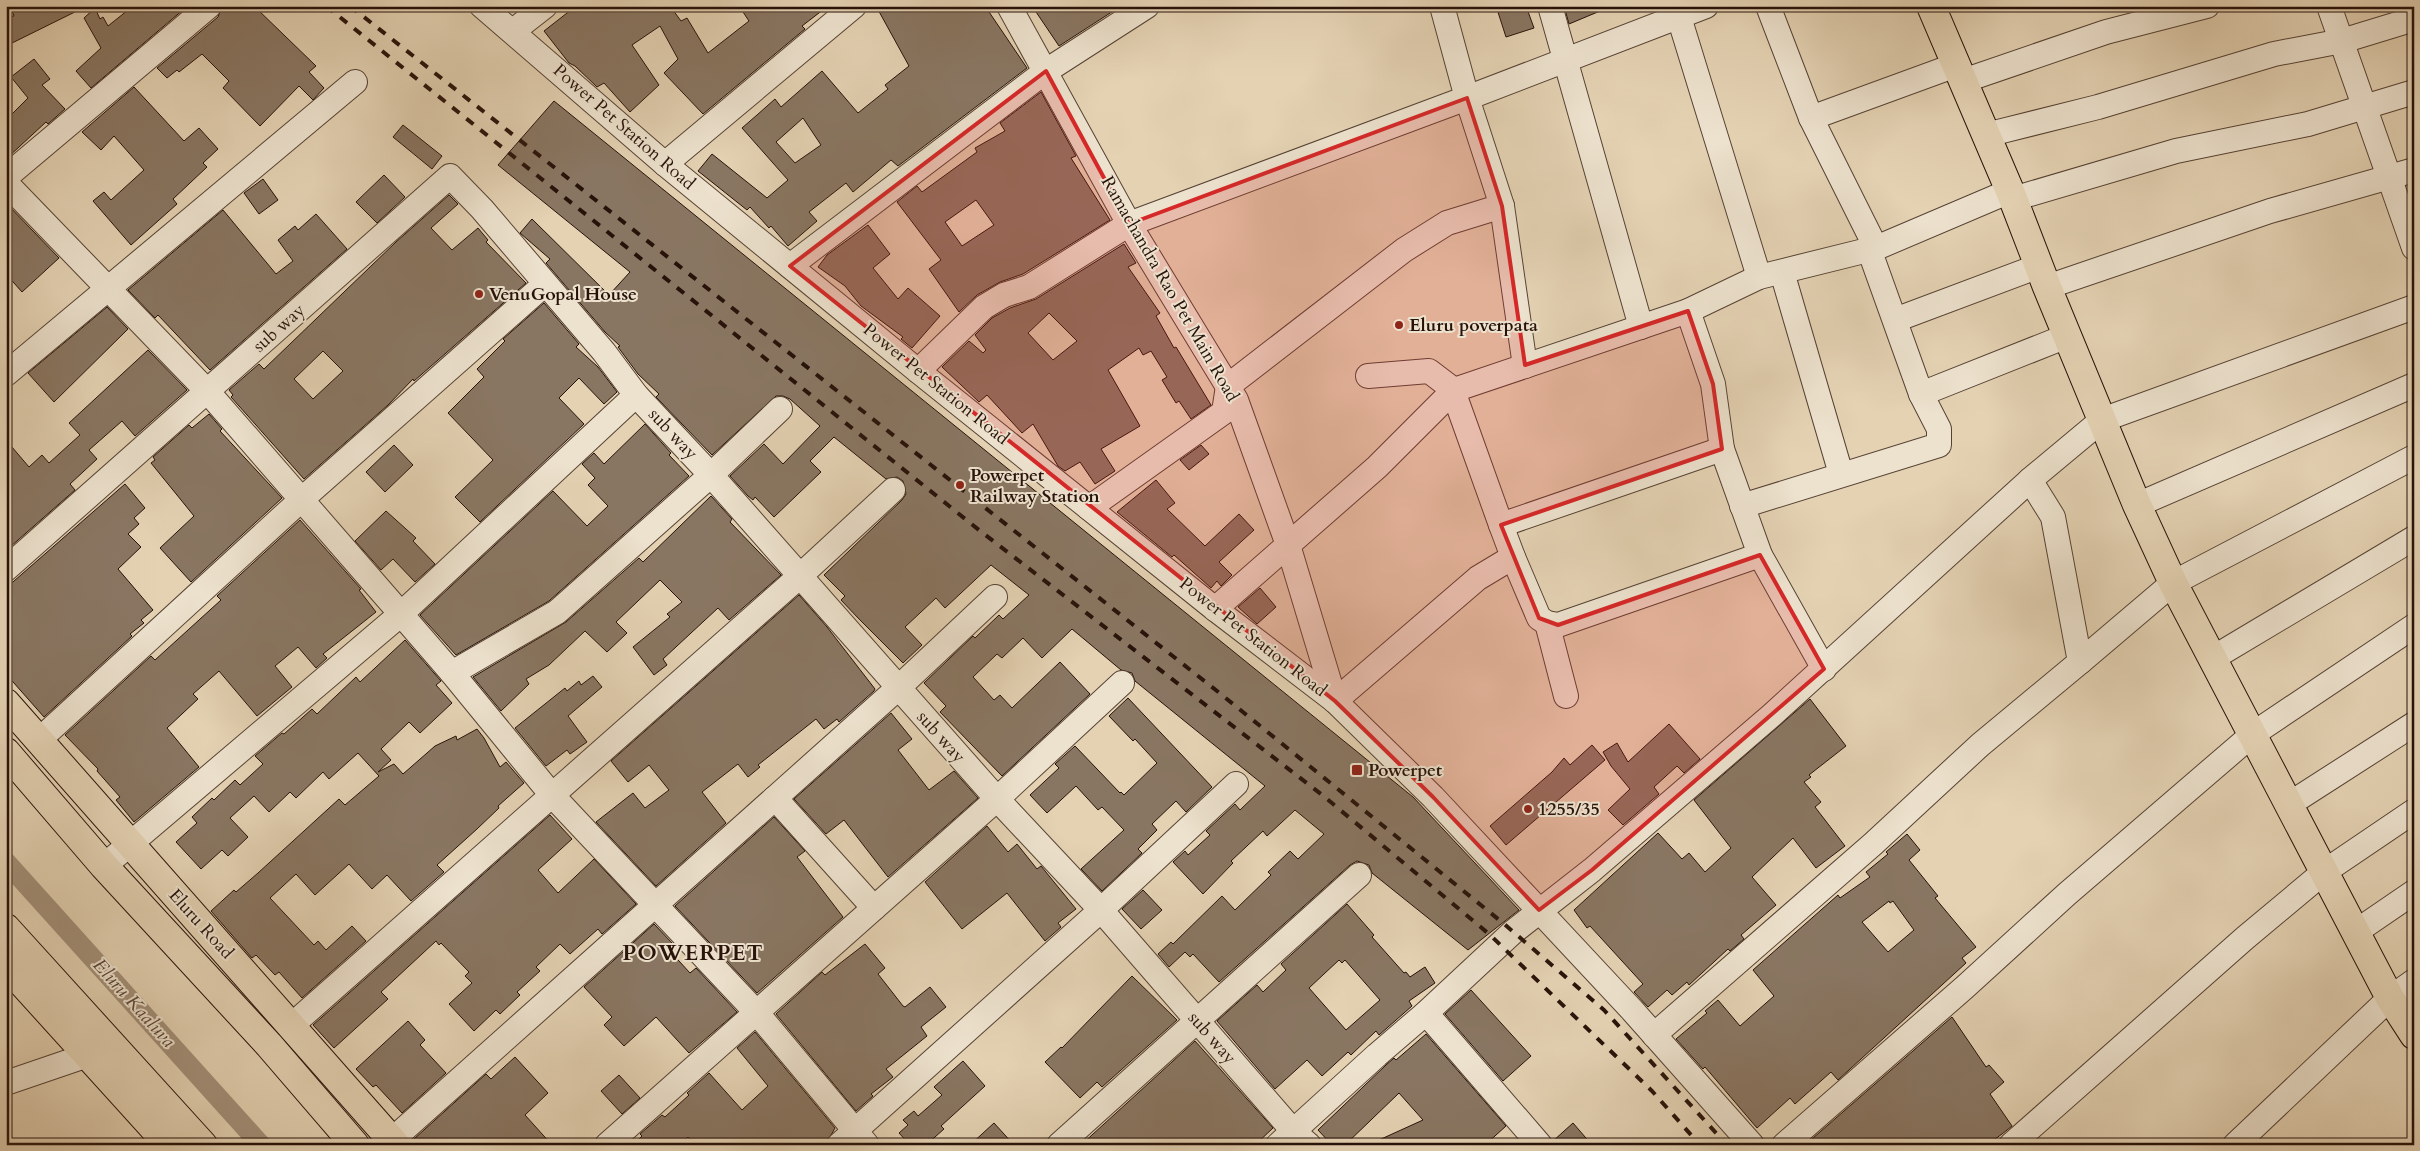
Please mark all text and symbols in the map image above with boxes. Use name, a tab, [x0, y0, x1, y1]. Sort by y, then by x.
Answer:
street label: Power Pet Station Road	[547, 58, 701, 196]
street label: Ramachandra Rao Pet Main Road	[1095, 172, 1245, 407]
place label: VenuGopal House	[489, 282, 637, 307]
marker: VenuGopal House	[473, 288, 485, 300]
street label: sub way	[248, 298, 311, 358]
place label: Eluru poverpata	[1409, 313, 1538, 338]
street label: Power Pet Station Road	[858, 317, 1015, 451]
marker: Eluru poverpata	[1393, 319, 1405, 331]
street label: sub way	[643, 403, 704, 466]
place label: Powerpet Railway Station	[970, 463, 1100, 509]
marker: Powerpet Railway Station	[954, 479, 966, 491]
street label: Power Pet Station Road	[1174, 571, 1332, 703]
street label: sub way	[911, 706, 971, 769]
place label: Powerpet	[1368, 758, 1443, 783]
marker: Powerpet	[1350, 763, 1364, 777]
place label: 1255/35	[1538, 797, 1600, 822]
marker: 1255/35	[1522, 803, 1534, 815]
street label: Eluru Road	[163, 884, 239, 965]
district label: POWERPET	[622, 938, 764, 968]
water label: Eluru Kaaluva	[87, 953, 181, 1054]
street label: sub way	[1182, 1006, 1242, 1070]

